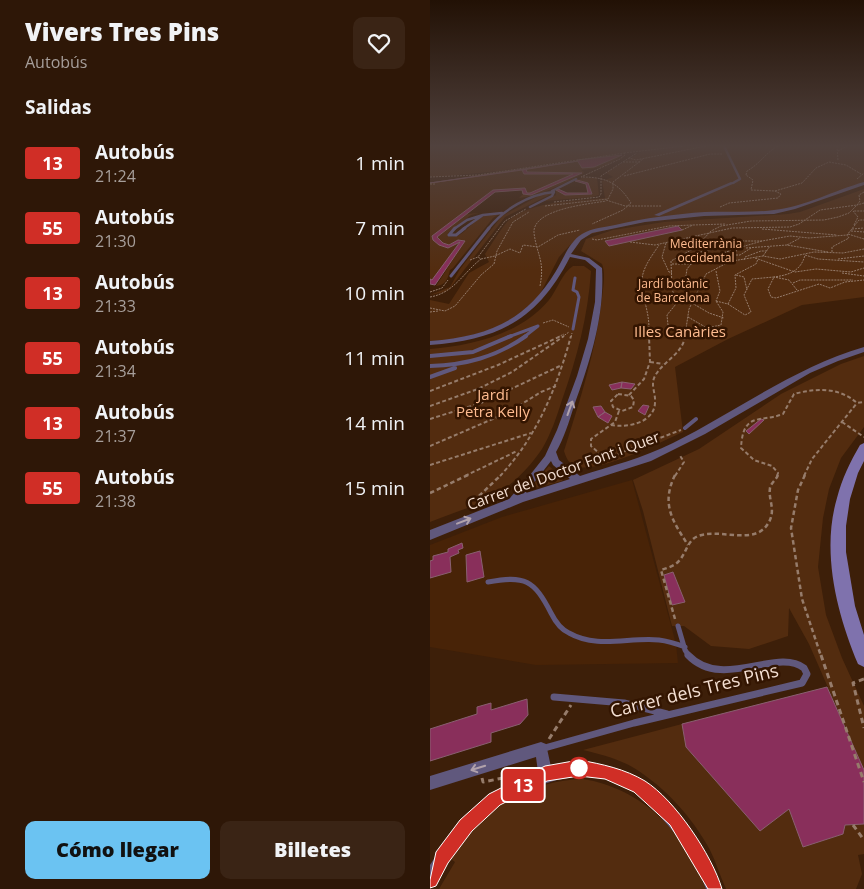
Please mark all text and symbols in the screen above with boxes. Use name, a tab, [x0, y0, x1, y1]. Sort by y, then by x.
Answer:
text: Vivers Tres Pins	[25, 15, 219, 48]
button: heart	[353, 17, 405, 69]
text: Autobús	[25, 51, 87, 73]
text: Salidas	[25, 94, 91, 120]
text: Autobús	[95, 139, 175, 165]
text: 1 min	[355, 150, 405, 176]
text: 13	[42, 151, 63, 175]
text: 21:24	[95, 165, 136, 187]
text: Autobús	[95, 204, 175, 230]
text: 7 min	[355, 215, 405, 241]
text: 55	[42, 216, 63, 240]
text: 21:30	[95, 230, 136, 252]
park label: Mediterrània occidental	[670, 235, 742, 266]
text: Autobús	[95, 269, 175, 295]
park label: Jardí botànic de Barcelona	[636, 275, 710, 306]
text: 10 min	[344, 280, 405, 306]
text: 13	[42, 281, 63, 305]
text: 21:33	[95, 295, 136, 317]
park label: Illes Canàries	[634, 321, 726, 341]
text: Autobús	[95, 334, 175, 360]
text: 11 min	[344, 345, 405, 371]
text: 55	[42, 346, 63, 370]
text: 21:34	[95, 360, 136, 382]
park label: Jardí Petra Kelly	[456, 384, 530, 421]
text: Autobús	[95, 399, 175, 425]
one-way arrow	[566, 401, 575, 416]
text: 14 min	[344, 410, 405, 436]
text: 13	[42, 411, 63, 435]
text: 21:37	[95, 425, 136, 447]
street label: Carrer del Doctor Font i Quer	[464, 426, 662, 514]
text: Autobús	[95, 464, 175, 490]
text: 15 min	[344, 475, 405, 501]
text: 55	[42, 476, 63, 500]
text: 21:38	[95, 490, 136, 512]
one-way arrow	[456, 516, 471, 525]
street label: Carrer dels Tres Pins	[607, 657, 781, 723]
unlabelled marker	[568, 757, 590, 779]
one-way arrow	[470, 764, 486, 774]
line badge: 13	[500, 769, 546, 801]
text: 13	[513, 773, 533, 797]
button: Cómo llegar	[25, 821, 210, 879]
button: Billetes	[220, 821, 405, 879]

